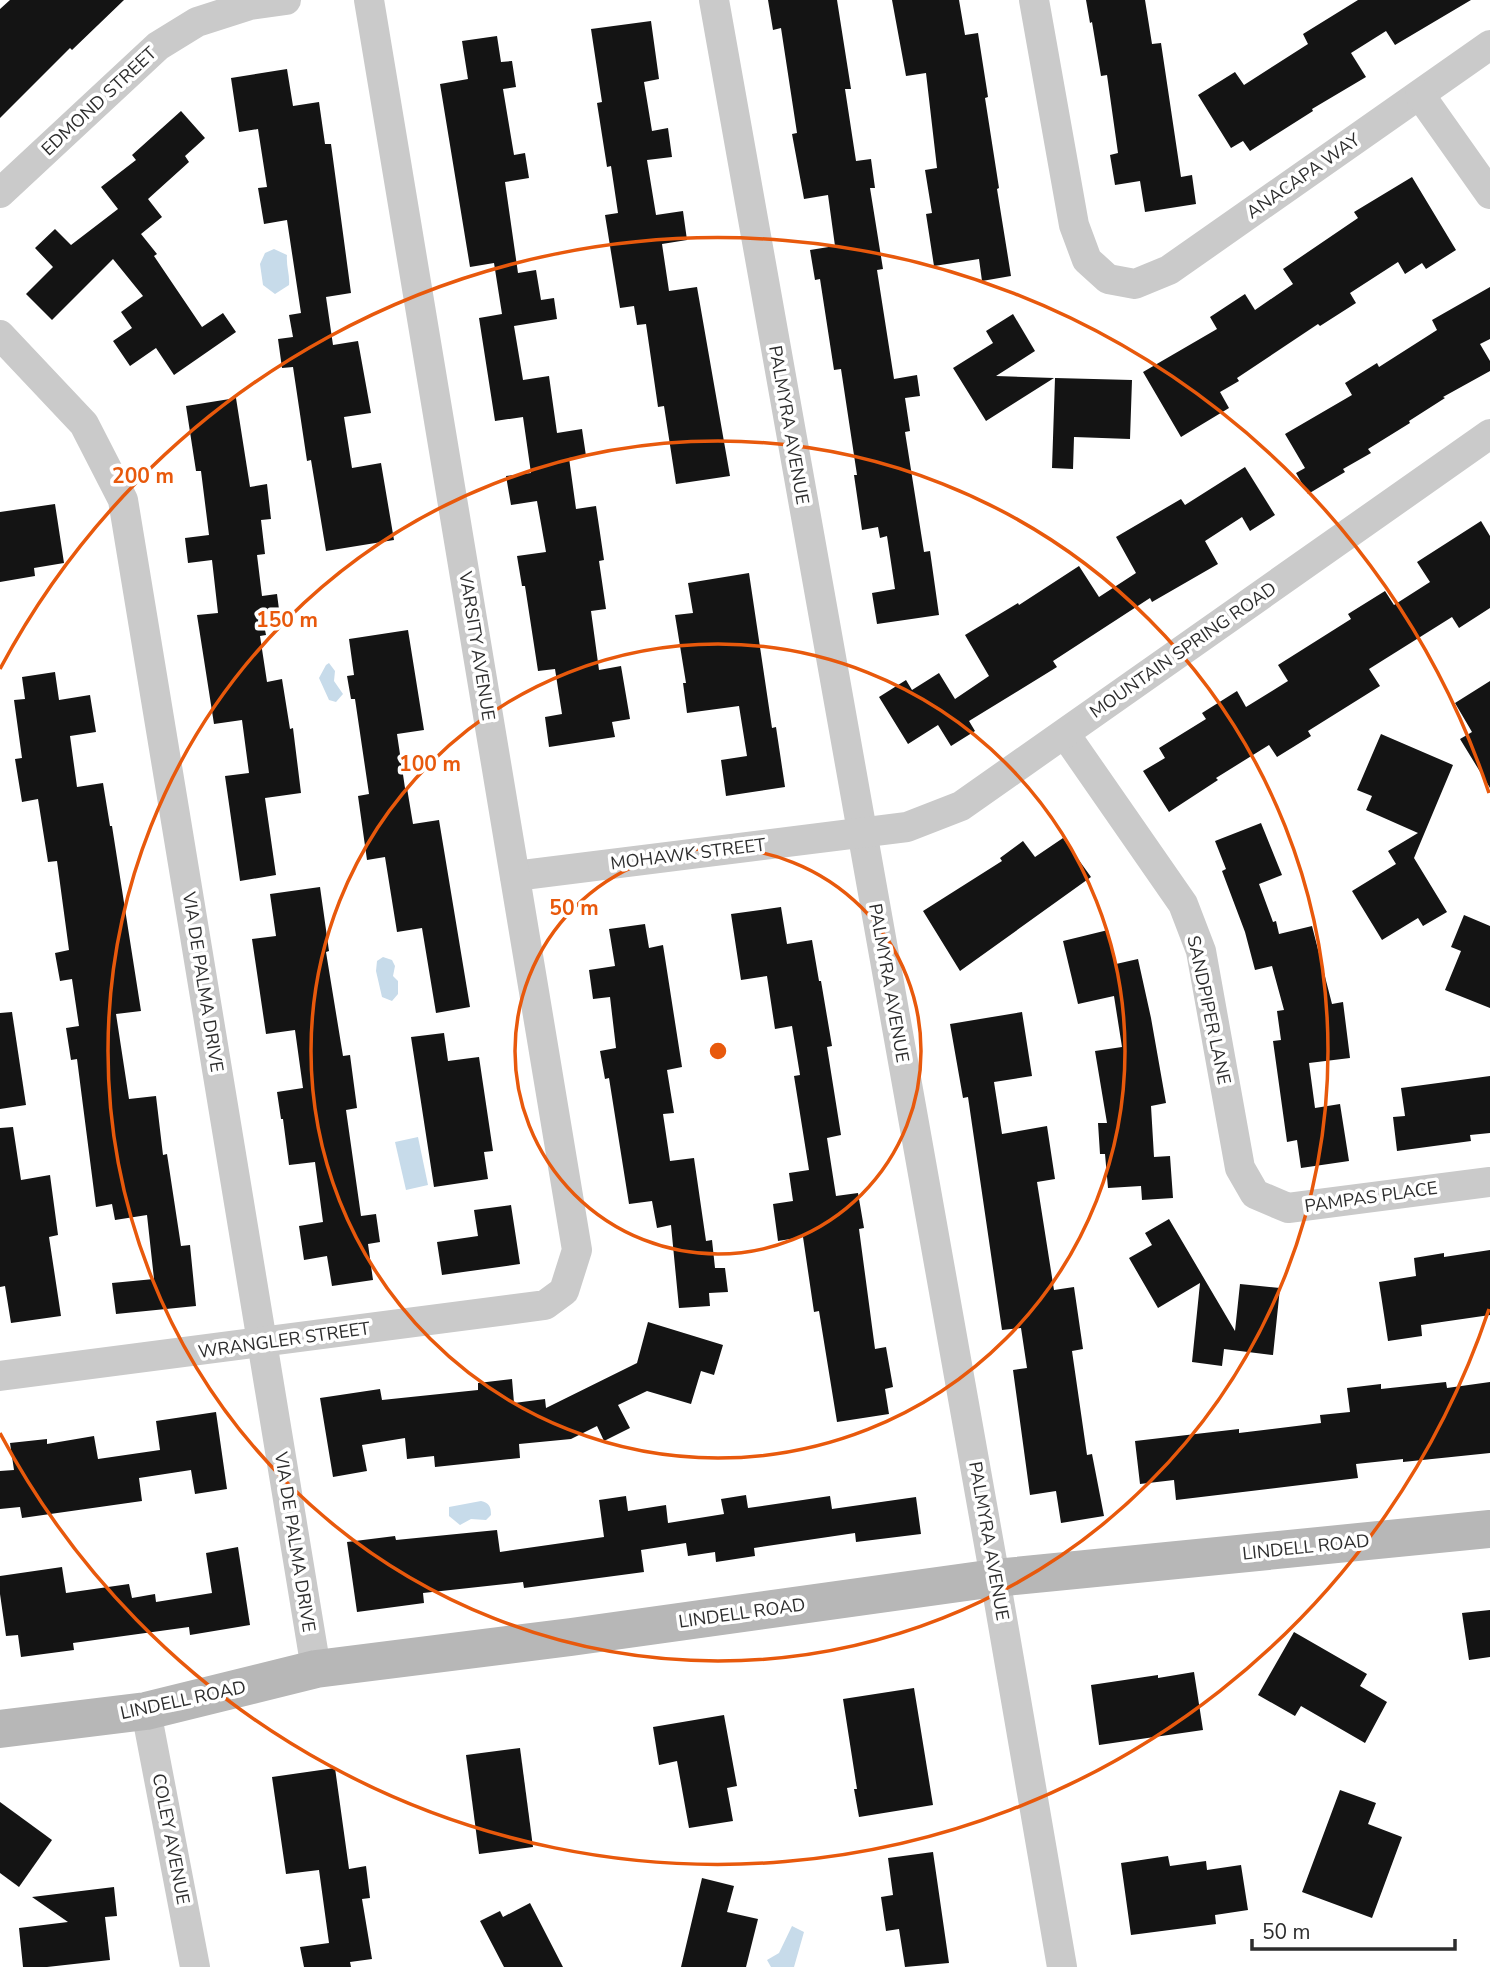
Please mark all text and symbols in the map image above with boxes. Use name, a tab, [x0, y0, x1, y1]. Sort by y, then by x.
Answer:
street label: EDMOND STREET	[36, 41, 162, 161]
street label: ANACAPA WAY	[1241, 128, 1365, 224]
street label: PALMYRA AVENUE	[763, 344, 815, 506]
text: 200 m	[112, 462, 174, 490]
street label: VARSITY AVENUE	[453, 569, 501, 722]
street label: MOUNTAIN SPRING ROAD	[1085, 576, 1281, 724]
text: 150 m	[256, 606, 318, 634]
text: 100 m	[399, 750, 461, 778]
street label: MOHAWK STREET	[609, 833, 767, 875]
street label: VIA DE PALMA DRIVE	[177, 889, 229, 1074]
text: 50 m	[549, 894, 599, 922]
street label: PALMYRA AVENUE	[863, 902, 915, 1064]
street label: SANDPIPER LANE	[1181, 933, 1237, 1087]
centre of rings	[706, 1039, 730, 1063]
street label: PAMPAS PLACE	[1303, 1176, 1439, 1218]
street label: WRANGLER STREET	[196, 1316, 372, 1364]
street label: VIA DE PALMA DRIVE	[269, 1449, 321, 1634]
street label: PALMYRA AVENUE	[963, 1460, 1015, 1622]
street label: LINDELL ROAD	[1241, 1528, 1371, 1566]
street label: LINDELL ROAD	[677, 1592, 807, 1634]
street label: LINDELL ROAD	[118, 1675, 248, 1725]
street label: COLEY AVENUE	[147, 1771, 195, 1907]
scale bar	[1252, 1908, 1455, 1952]
text: 50 m	[1262, 1918, 1311, 1946]

